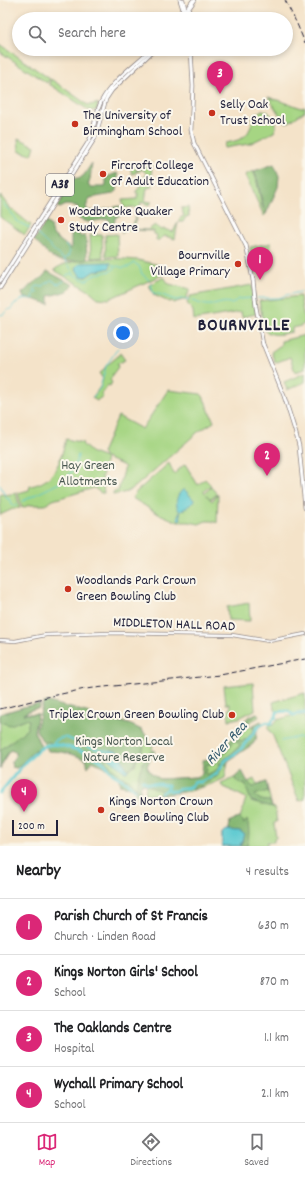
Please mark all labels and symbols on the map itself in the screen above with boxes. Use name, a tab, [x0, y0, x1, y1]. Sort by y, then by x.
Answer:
pin: 3	[207, 61, 233, 94]
place label: Selly Oak Trust School	[220, 95, 286, 131]
place label: The University of Birmingham School	[83, 106, 183, 142]
marker: Selly Oak Trust School	[207, 108, 217, 118]
marker: The University of Birmingham School	[70, 119, 80, 129]
place label: Fircroft College of Adult Education	[111, 156, 209, 192]
marker: Fircroft College of Adult Education	[98, 169, 108, 179]
road number: A38	[46, 174, 74, 196]
place label: Woodbrooke Quaker Study Centre	[69, 202, 174, 238]
marker: Woodbrooke Quaker Study Centre	[56, 215, 66, 225]
place label: Bournville Village Primary	[151, 246, 230, 282]
pin: 1	[247, 247, 273, 280]
marker: Bournville Village Primary	[233, 259, 243, 269]
district label: BOURNVILLE	[198, 314, 290, 339]
your location	[113, 323, 133, 343]
pin: 2	[254, 443, 280, 476]
park label: Hay Green Allotments	[58, 456, 118, 492]
place label: Woodlands Park Crown Green Bowling Club	[76, 571, 196, 607]
marker: Woodlands Park Crown Green Bowling Club	[63, 584, 73, 594]
street label: MIDDLETON HALL ROAD	[113, 613, 235, 637]
place label: Triplex Crown Green Bowling Club	[49, 705, 224, 725]
marker: Triplex Crown Green Bowling Club	[227, 710, 237, 720]
water label: River Rea	[201, 716, 254, 771]
park label: Kings Norton Local Nature Reserve	[75, 732, 173, 768]
pin: 4	[11, 779, 37, 812]
place label: Kings Norton Crown Green Bowling Club	[109, 792, 213, 828]
marker: Kings Norton Crown Green Bowling Club	[96, 805, 106, 815]
scale bar	[12, 818, 58, 837]

